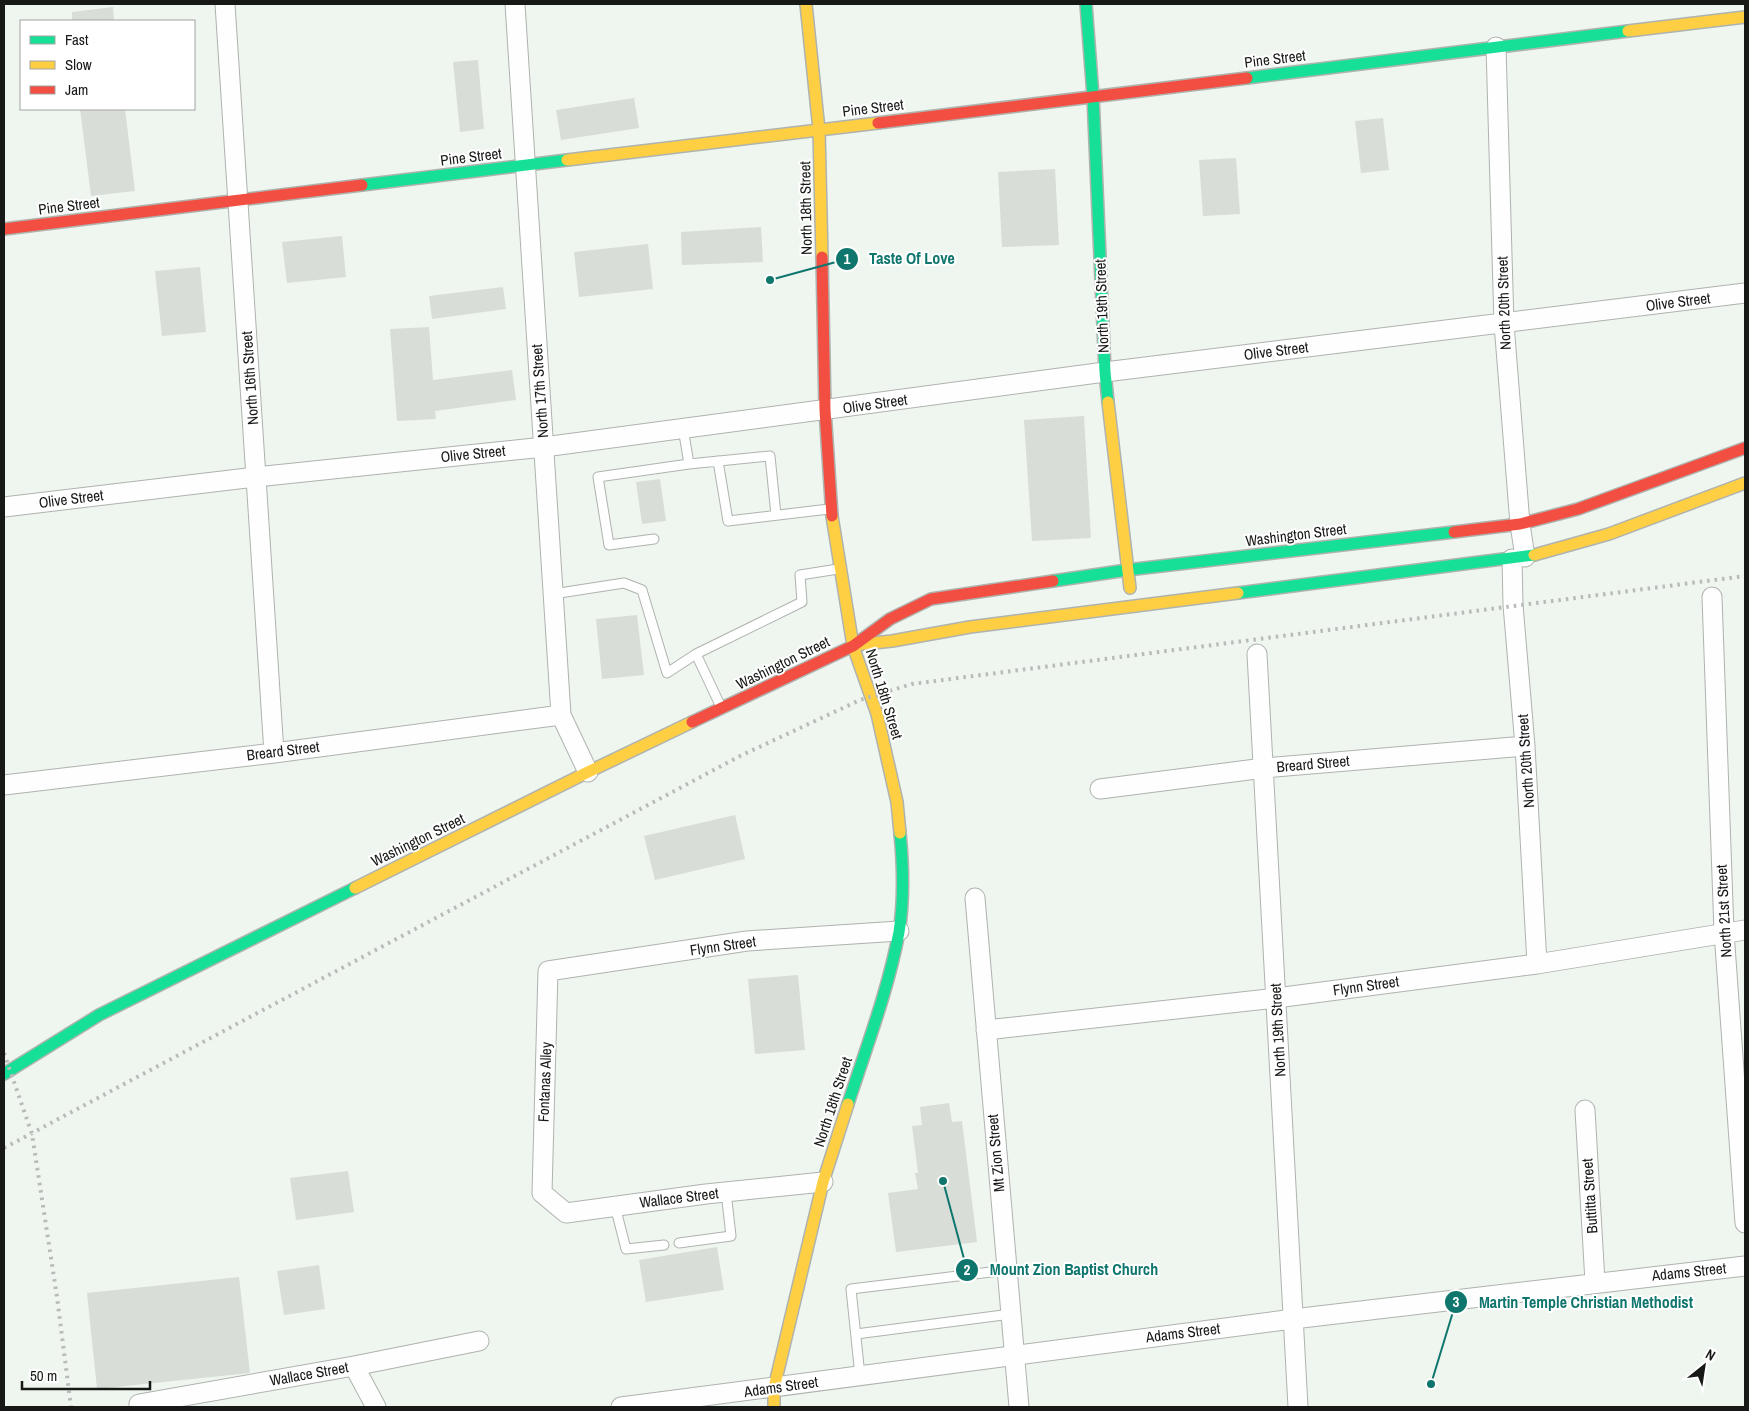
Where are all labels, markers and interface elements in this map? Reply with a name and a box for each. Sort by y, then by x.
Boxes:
legend [20,20,195,110]
text: Fast [65,29,89,50]
street label: Pine Street [1243,44,1307,73]
text: Slow [65,54,92,75]
text: Jam [65,79,88,100]
street label: Pine Street [841,93,905,122]
street label: Pine Street [439,142,503,171]
street label: North 18th Street [794,160,817,255]
street label: Pine Street [37,191,101,220]
callout: Taste Of Love [835,243,965,274]
text: Taste Of Love [869,247,955,269]
text: 1 [844,248,851,269]
street label: North 20th Street [1491,255,1516,350]
street label: North 19th Street [1089,258,1114,353]
street label: Olive Street [1644,287,1712,316]
street label: North 16th Street [236,330,263,425]
street label: Olive Street [1242,336,1310,365]
street label: North 17th Street [526,343,553,438]
street label: Olive Street [841,389,909,418]
street label: Olive Street [440,440,507,467]
street label: Olive Street [37,484,105,513]
street label: Washington Street [1244,518,1348,551]
street label: Washington Street [733,631,833,694]
street label: North 18th Street [861,646,908,742]
street label: North 20th Street [1512,713,1539,808]
street label: Breard Street [245,736,321,765]
street label: Breard Street [1276,750,1351,777]
street label: Washington Street [368,808,468,871]
street label: North 21st Street [1711,863,1736,958]
street label: Flynn Street [689,930,758,961]
street label: Flynn Street [1332,970,1401,1001]
street label: North 19th Street [1265,982,1290,1077]
street label: Fontanas Alley [533,1041,556,1122]
street label: North 18th Street [808,1054,857,1150]
street label: Mt Zion Street [982,1113,1009,1193]
street label: Buttitta Street [1576,1157,1603,1234]
street label: Wallace Street [638,1182,720,1213]
callout: Mount Zion Baptist Church [955,1254,1168,1285]
street label: Adams Street [1650,1257,1728,1286]
text: Mount Zion Baptist Church [990,1258,1158,1280]
text: 2 [964,1259,971,1280]
callout: Martin Temple Christian Methodist [1444,1287,1703,1318]
text: 3 [1453,1291,1460,1312]
text: Martin Temple Christian Methodist [1479,1291,1694,1313]
street label: Adams Street [1144,1317,1222,1348]
north arrow [1679,1341,1729,1391]
text: N [1702,1345,1719,1365]
street label: Wallace Street [268,1356,350,1391]
scale bar [22,1358,150,1390]
text: 50 m [30,1365,57,1386]
street label: Adams Street [742,1371,820,1402]

